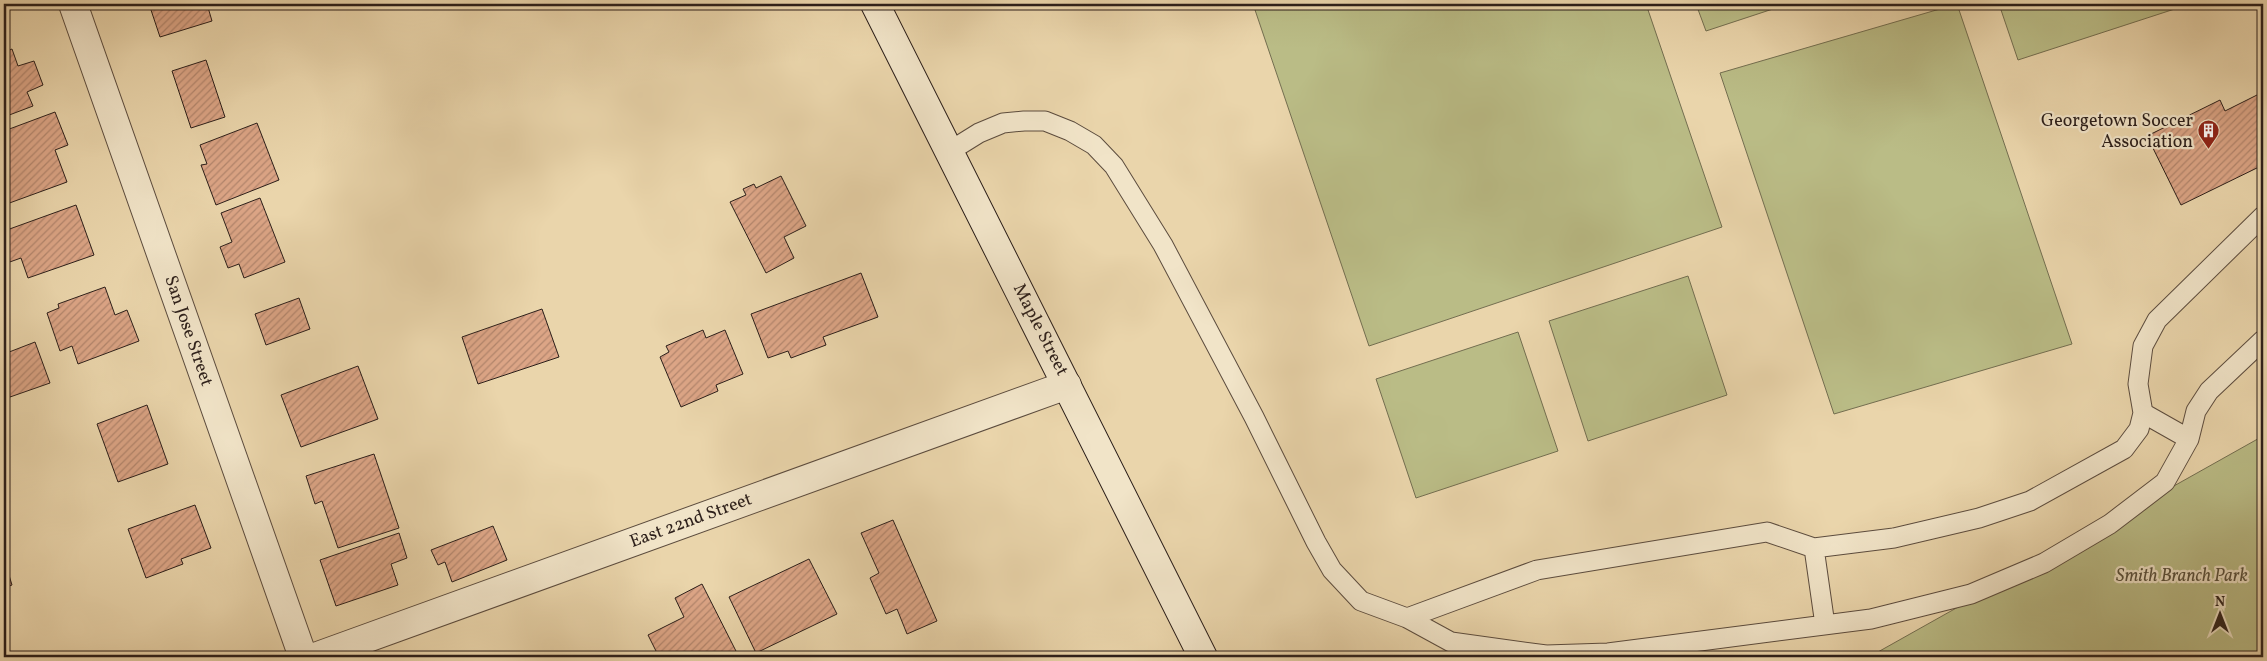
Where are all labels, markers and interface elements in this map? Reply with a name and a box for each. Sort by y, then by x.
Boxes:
place label: Georgetown Soccer Association [2041,109,2193,155]
building icon: Georgetown Soccer Association [2197,119,2221,150]
street label: San Jose Street [157,272,219,390]
street label: Maple Street [1006,280,1074,380]
street label: East 22nd Street [626,487,756,555]
park label: Smith Branch Park [2116,564,2248,589]
north arrow [2194,588,2244,638]
text: N [2215,593,2225,612]

